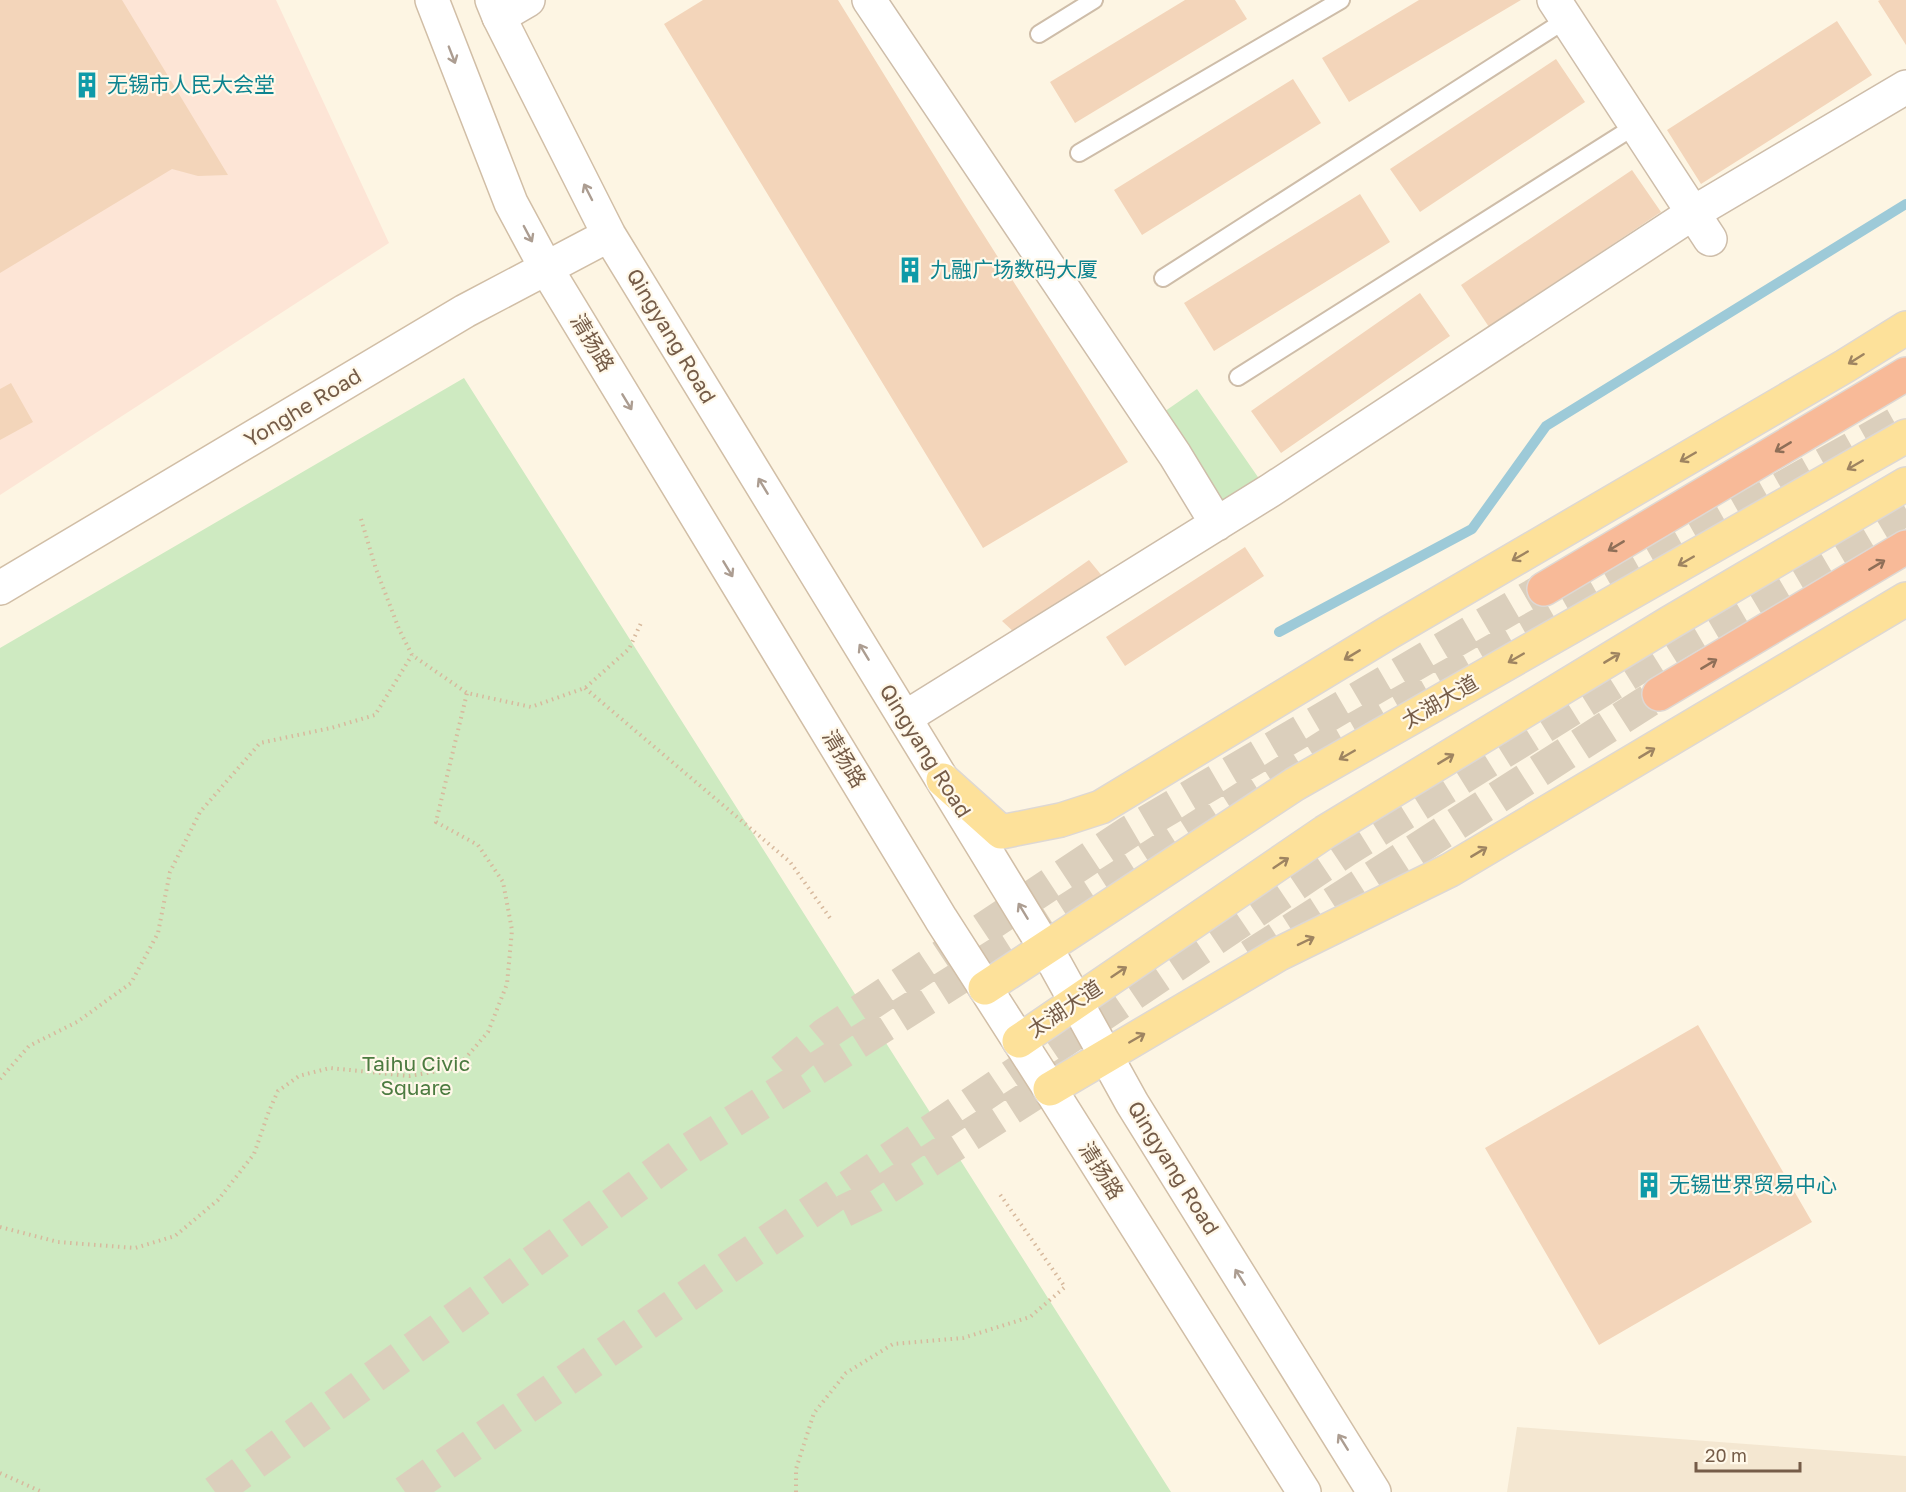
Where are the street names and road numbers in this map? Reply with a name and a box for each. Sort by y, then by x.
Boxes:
street label: Qingyang Road [621,263,722,408]
street label: 清扬路 [565,309,620,376]
street label: Yonghe Road [239,362,366,452]
street label: 太湖大道 [1397,669,1482,733]
street label: Qingyang Road [874,679,977,822]
street label: 清扬路 [817,725,872,792]
street label: 太湖大道 [1022,974,1107,1042]
street label: Qingyang Road [1122,1096,1225,1239]
street label: 清扬路 [1074,1137,1130,1204]

